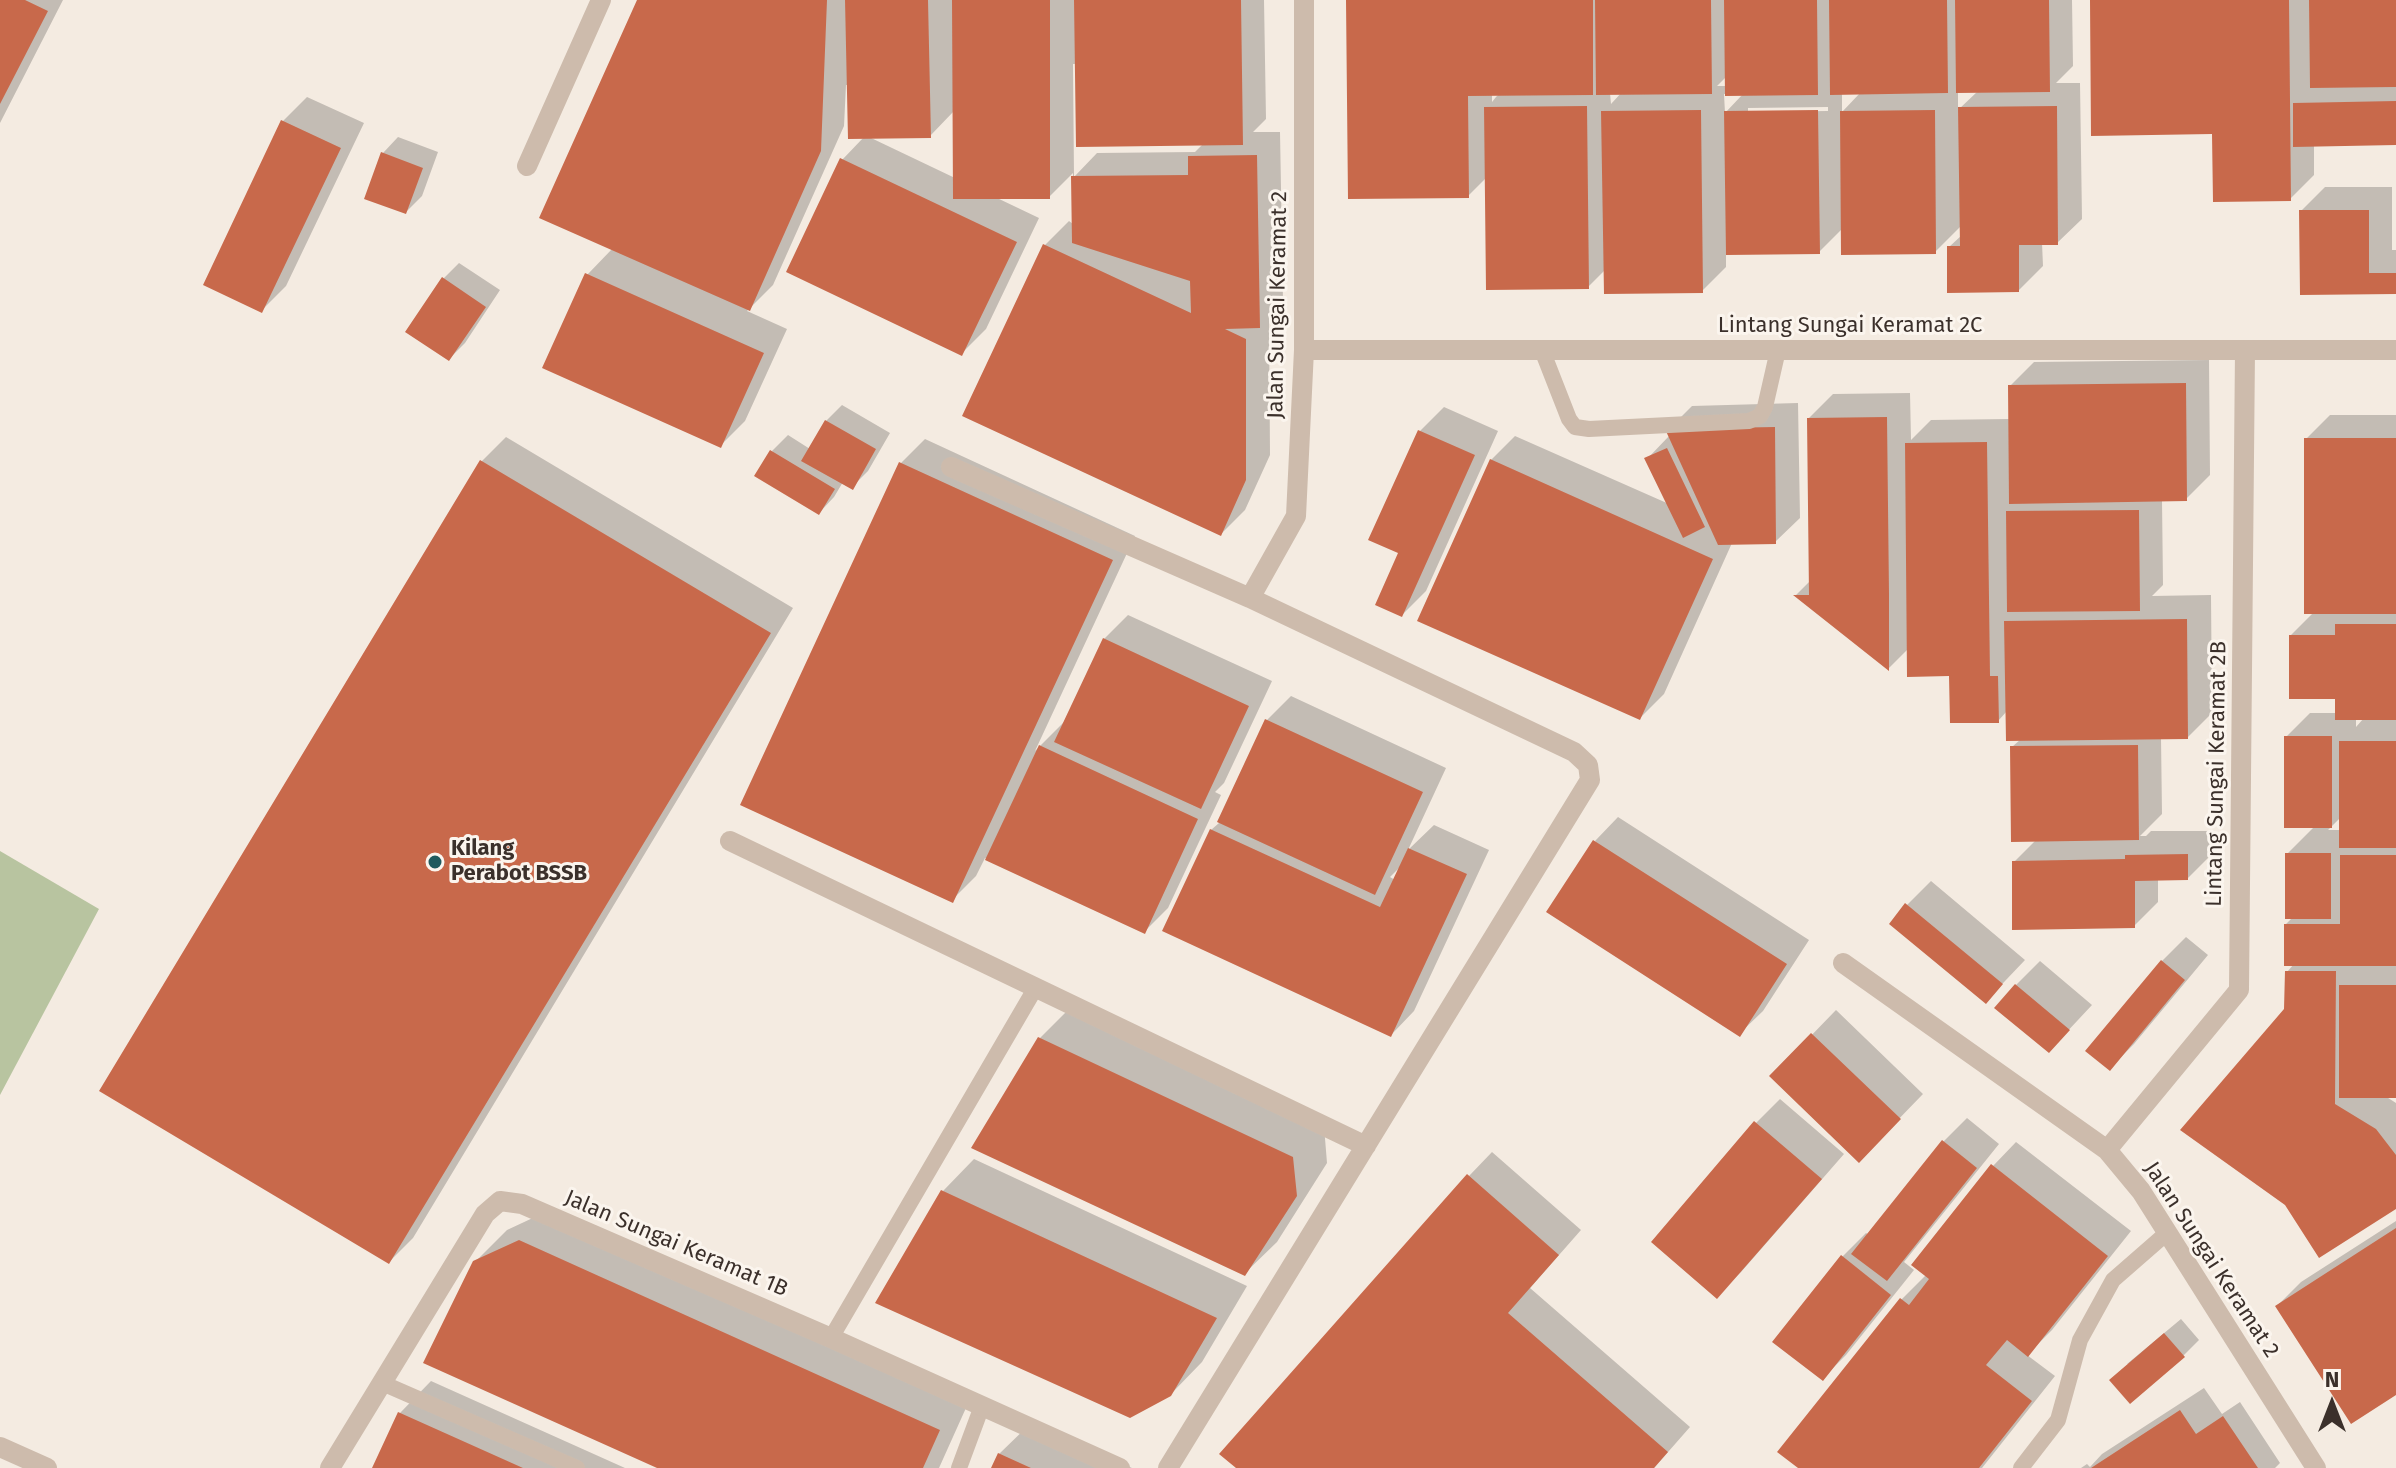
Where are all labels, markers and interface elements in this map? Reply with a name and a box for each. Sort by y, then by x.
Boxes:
street label: Jalan Sungai Keramat 2 [1263,191,1293,419]
street label: Lintang Sungai Keramat 2C [1718,313,1982,339]
street label: Lintang Sungai Keramat 2B [2201,641,2233,907]
place label: Kilang Perabot BSSB [451,836,587,888]
marker: Kilang Perabot BSSB [426,853,444,871]
street label: Jalan Sungai Keramat 2 [2138,1157,2284,1363]
street label: Jalan Sungai Keramat 1B [560,1185,792,1303]
north arrow [2292,1364,2372,1444]
text: N [2325,1366,2339,1393]

